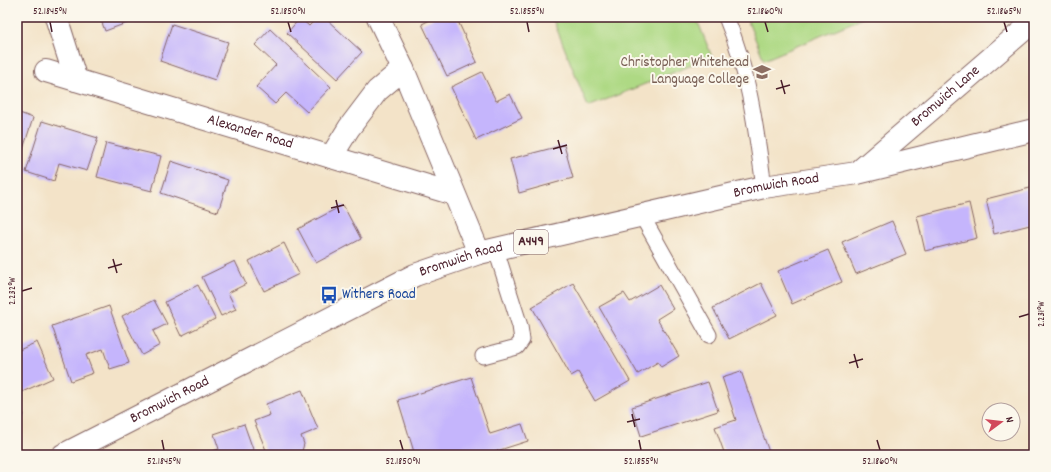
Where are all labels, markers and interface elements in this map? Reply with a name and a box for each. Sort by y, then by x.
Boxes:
text: 52.1845°N [33,5,67,19]
text: 52.1850°N [270,5,306,19]
text: 52.1855°N [510,5,544,19]
text: 52.1860°N [747,5,783,19]
text: 52.1865°N [987,5,1021,19]
place label: Christopher Whitehead Language College [621,52,749,91]
street label: Bromwich Lane [906,60,986,133]
school or university icon: Christopher Whitehead Language College [752,62,772,82]
street label: Alexander Road [204,109,296,156]
street label: Bromwich Road [731,168,821,205]
road number: A449 [514,230,548,254]
street label: Bromwich Road [416,237,505,284]
text: 2.232°W [6,277,20,305]
place label: Withers Road [342,284,416,306]
bus stop icon: Withers Road [319,285,339,305]
text: 2.231°W [1035,301,1049,327]
street label: Bromwich Road [126,371,213,430]
north arrow [981,402,1021,442]
text: N [1000,415,1017,425]
text: 52.1845°N [147,455,181,469]
text: 52.1850°N [385,455,421,469]
text: 52.1855°N [624,455,658,469]
text: 52.1860°N [862,455,898,469]

